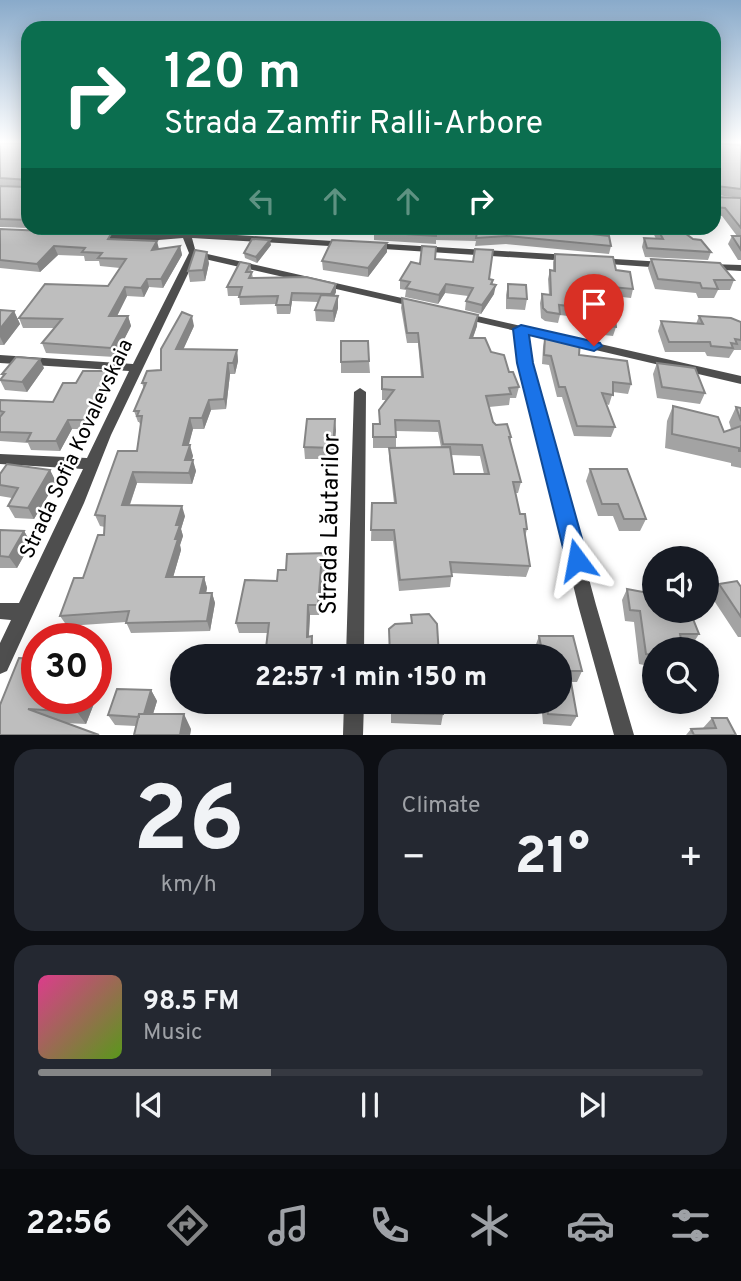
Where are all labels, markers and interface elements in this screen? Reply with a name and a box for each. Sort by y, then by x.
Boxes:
text: 120 m [164,44,301,106]
icon: right [49,49,140,140]
text: Strada Zamfir Ralli-Arbore [164,105,543,145]
icon: left [243,182,281,220]
icon: ahead [316,182,354,220]
icon: ahead [389,182,427,220]
icon: right [462,182,500,220]
pin [564,274,624,346]
icon: arrive [575,285,613,323]
street label: Strada Sofia Kovalevskaia [14,335,140,563]
street label: Strada Lăutarilor [314,433,348,615]
position arrow [540,523,614,597]
map controls [642,546,719,714]
button: sound [642,546,719,623]
speed limit sign: 30 [21,623,112,714]
button: search [642,637,719,714]
text: 22:57 · 1 min · 150 m [255,662,487,695]
text: 26 [133,768,245,883]
text: Climate [402,792,480,821]
text: 21° [515,826,590,892]
text: − [402,835,426,884]
text: + [678,835,703,884]
text: km/h [161,871,217,900]
text: 98.5 FM [143,986,239,1019]
text: Music [143,1019,203,1048]
icon: previous [130,1086,168,1124]
icon: pause [351,1086,389,1124]
icon: next [573,1086,611,1124]
icon: directions [163,1201,212,1250]
icon: music [264,1201,313,1250]
icon: phone [365,1201,414,1250]
icon: climate [465,1201,514,1250]
icon: car [566,1201,615,1250]
icon: filters [666,1201,715,1250]
text: 22:56 [26,1205,112,1245]

